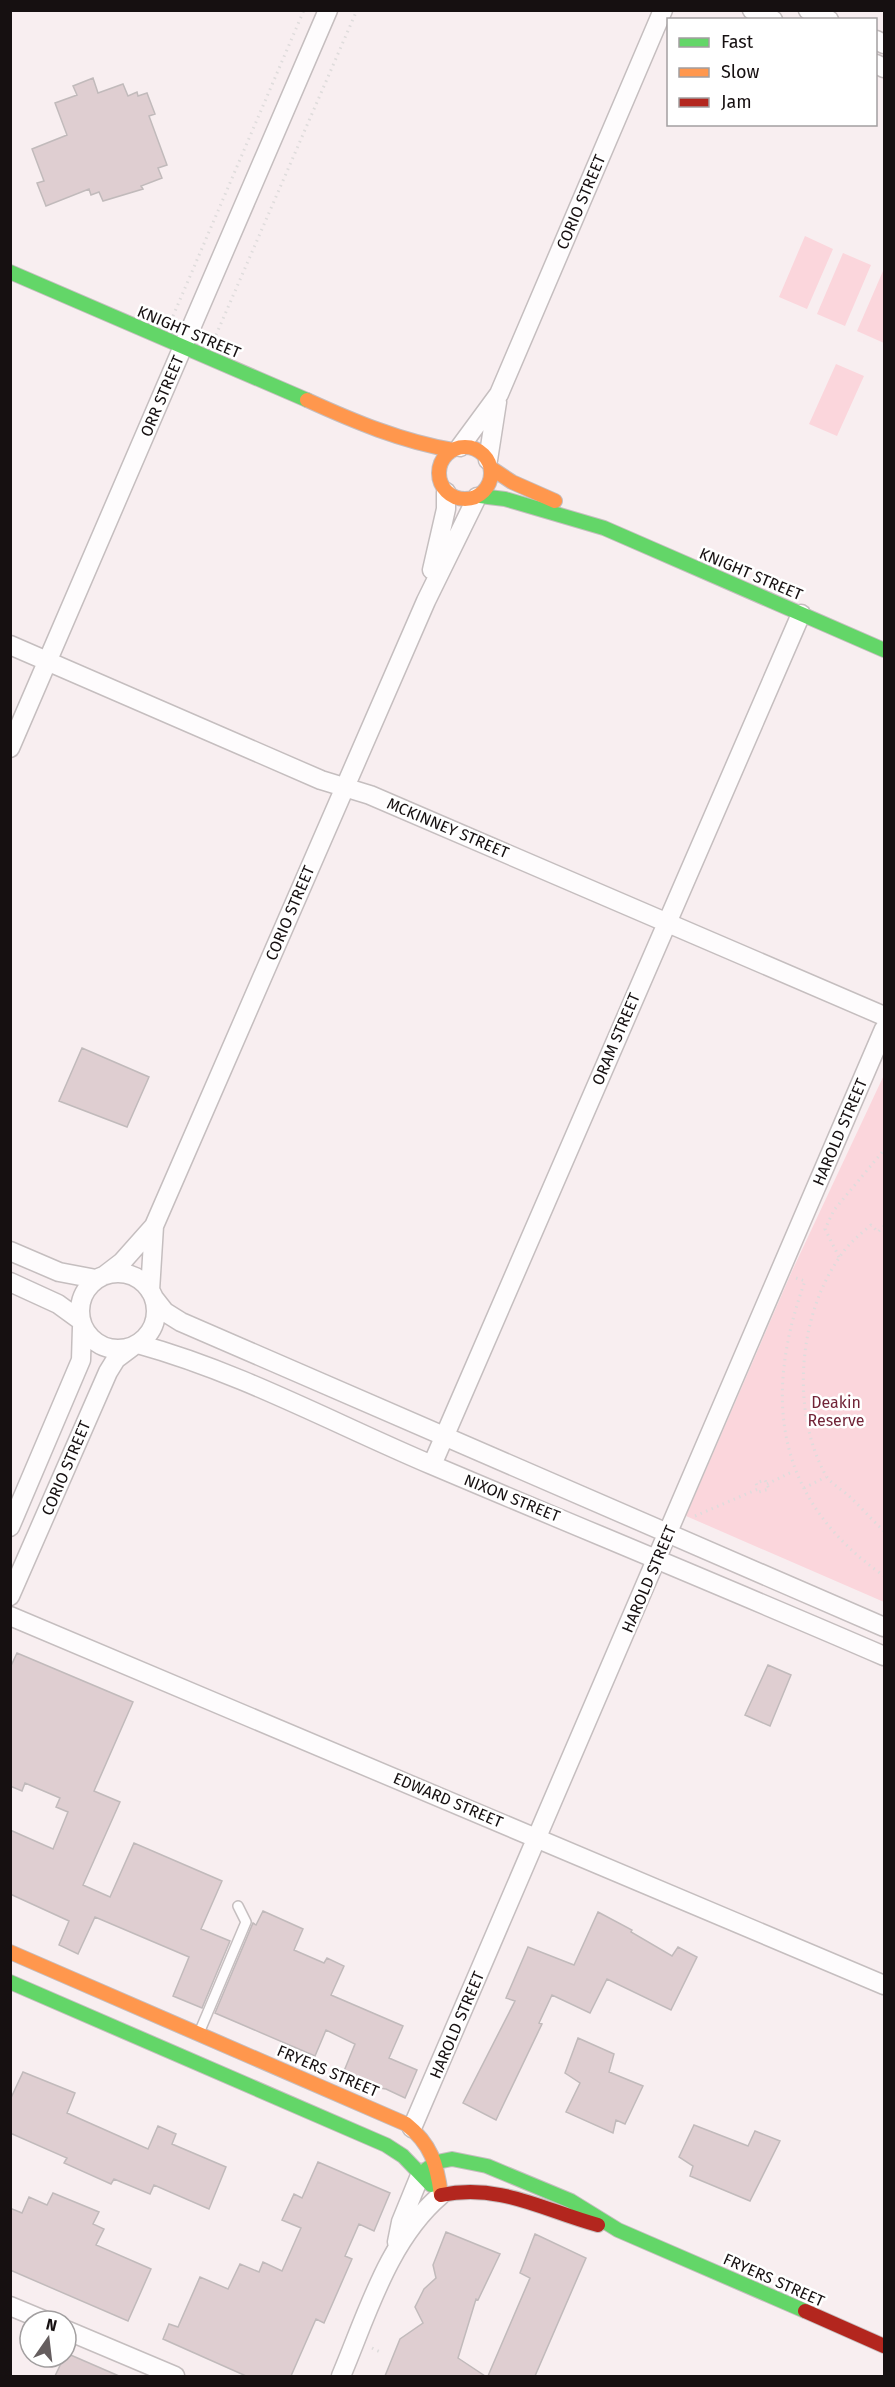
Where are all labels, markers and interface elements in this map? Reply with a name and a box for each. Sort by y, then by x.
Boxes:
legend [667,18,877,126]
text: Fast [721,31,754,53]
text: Slow [721,61,760,83]
text: Jam [721,91,752,113]
street label: CORIO STREET [552,151,610,252]
street label: KNIGHT STREET [135,302,244,363]
street label: ORR STREET [136,352,188,439]
street label: KNIGHT STREET [697,544,806,605]
street label: MCKINNEY STREET [384,794,512,863]
street label: CORIO STREET [261,862,319,963]
street label: ORAM STREET [588,989,644,1088]
street label: HAROLD STREET [809,1075,871,1189]
park label: Deakin Reserve [807,1393,865,1430]
street label: CORIO STREET [37,1417,95,1518]
street label: NIXON STREET [461,1470,564,1526]
street label: HAROLD STREET [618,1522,680,1636]
street label: EDWARD STREET [390,1768,506,1832]
street label: HAROLD STREET [426,1968,488,2082]
street label: FRYERS STREET [274,2041,382,2101]
street label: FRYERS STREET [720,2249,828,2311]
north arrow [18,2309,78,2369]
text: N [44,2314,59,2335]

